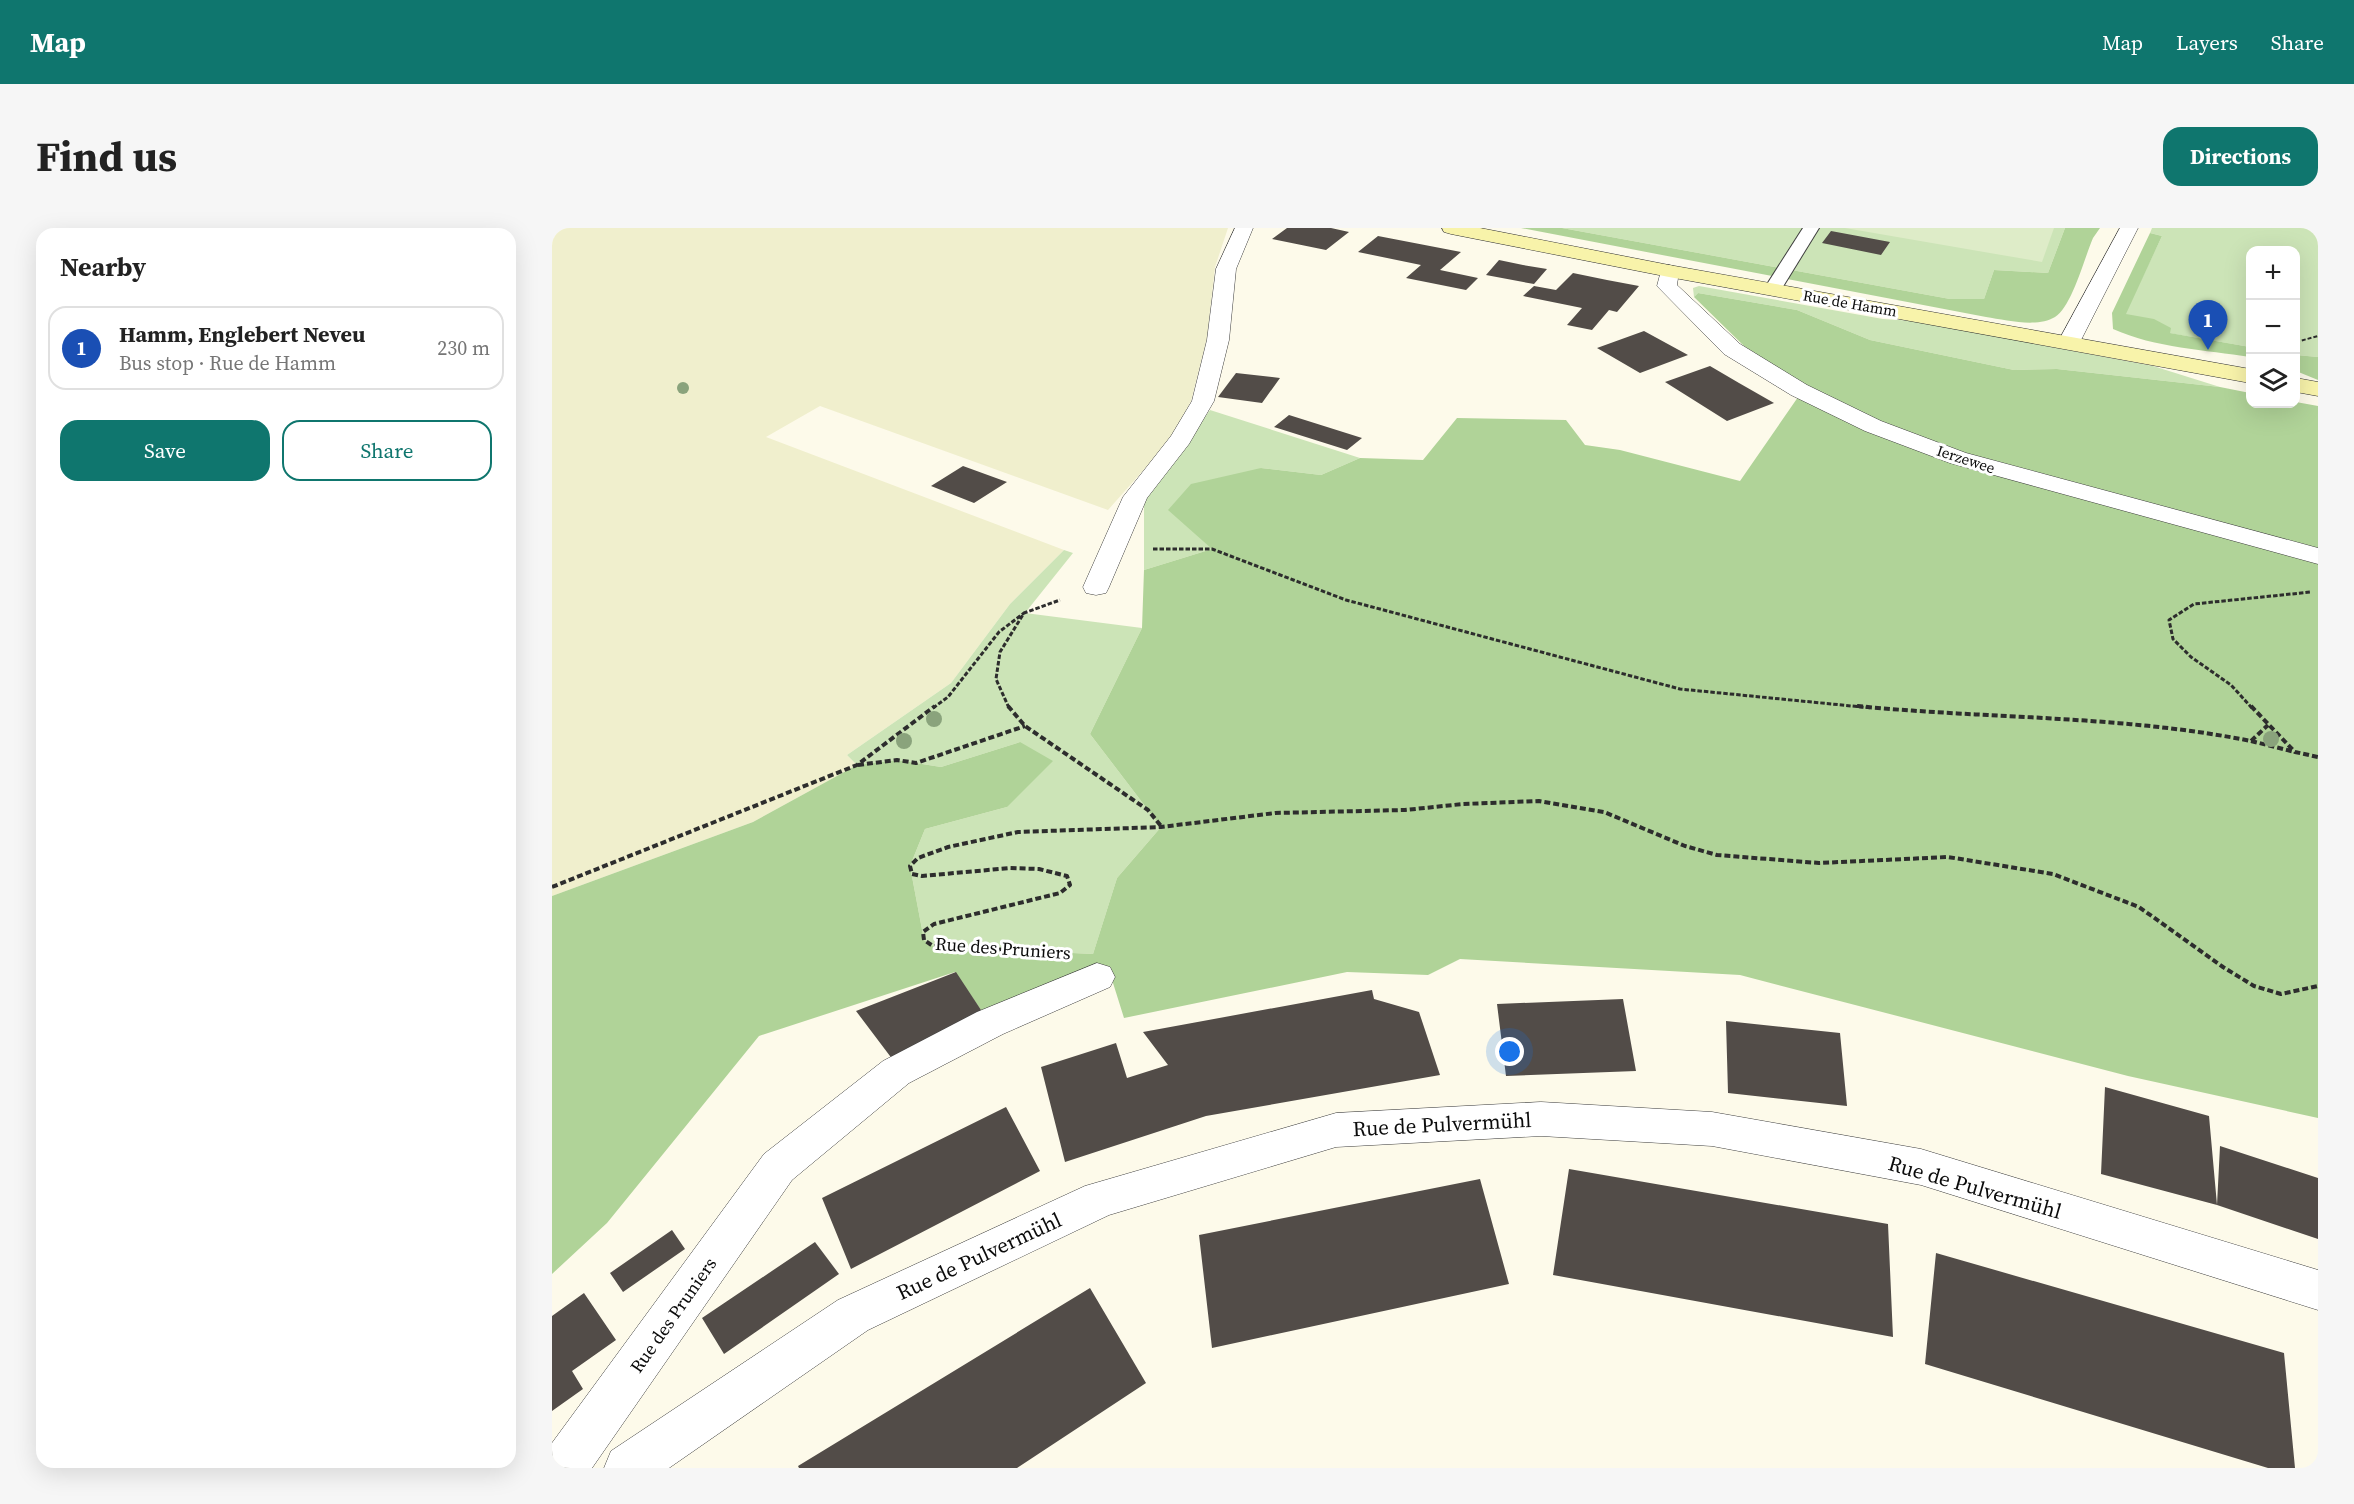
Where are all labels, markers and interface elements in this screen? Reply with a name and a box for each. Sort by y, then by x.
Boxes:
text: Map [30,23,86,61]
text: Map [2102,28,2143,57]
text: Layers [2176,28,2238,57]
text: Share [2271,28,2324,57]
text: Find us [36,127,177,185]
button: Directions [2163,127,2318,186]
map controls [2246,246,2300,408]
button: + [2246,246,2300,300]
text: Nearby [60,249,146,285]
street label: Rue de Hamm [1801,284,1899,322]
pin: 1 [2188,300,2228,350]
button: − [2246,300,2300,354]
text: Hamm, Englebert Neveu [119,319,365,349]
text: 1 [76,334,87,362]
text: 230 m [437,334,490,362]
text: Bus stop · Rue de Hamm [119,349,336,377]
button: layers [2246,354,2300,408]
button: Save [60,420,270,481]
button: Share [282,420,492,481]
street label: Ierzewee [1934,440,1998,478]
street label: Rue des Pruniers [934,931,1072,965]
your location [1495,1037,1524,1066]
street label: Rue de Pulvermühl [1352,1105,1532,1143]
street label: Rue de Pulvermühl [1885,1148,2065,1226]
street label: Rue de Pulvermühl [892,1205,1066,1307]
street label: Rue des Pruniers [624,1252,722,1378]

